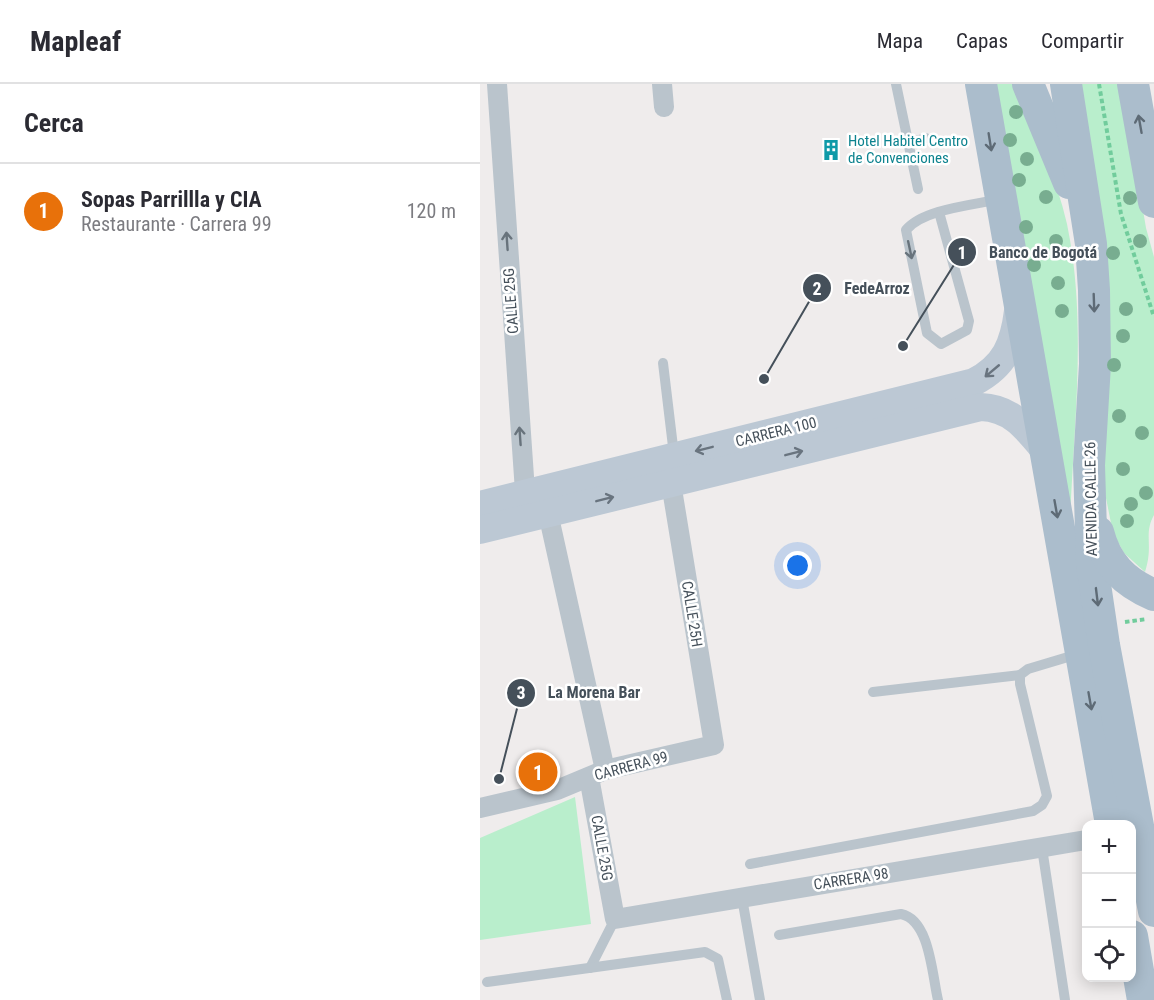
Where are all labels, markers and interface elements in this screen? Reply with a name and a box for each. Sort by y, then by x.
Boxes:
text: Mapleaf [30,25,121,58]
text: Mapa [877,29,923,53]
text: Capas [956,29,1008,53]
text: Compartir [1041,29,1124,53]
text: Cerca [24,108,84,138]
one-way arrow [1134,114,1145,134]
one-way arrow [985,131,996,151]
place label: Hotel Habitel Centro de Convenciones [848,132,968,167]
building icon: Hotel Habitel Centro de Convenciones [819,138,843,162]
text: Sopas Parrillla y CIA [81,187,262,212]
text: 1 [38,199,49,223]
text: 120 m [407,199,456,223]
text: Restaurante · Carrera 99 [81,212,272,236]
one-way arrow [501,232,512,252]
callout: Banco de Bogotá [947,235,1109,269]
one-way arrow [905,239,916,259]
text: 1 [957,242,967,263]
text: Banco de Bogotá [989,243,1097,262]
street label: CALLE 25G [500,267,522,335]
callout: FedeArroz [802,271,922,305]
text: 2 [812,278,822,299]
text: FedeArroz [844,279,910,298]
one-way arrow [1089,292,1100,312]
one-way arrow [984,364,1000,377]
street label: CARRERA 100 [734,413,818,451]
one-way arrow [514,426,525,446]
street label: AVENIDA CALLE 26 [1081,442,1101,556]
one-way arrow [694,444,713,456]
one-way arrow [785,446,804,458]
one-way arrow [595,493,614,505]
one-way arrow [1050,499,1061,519]
your location [783,551,812,580]
street label: CALLE 25H [678,580,706,648]
one-way arrow [1091,586,1102,606]
callout: La Morena Bar [506,676,652,710]
text: 3 [516,682,526,703]
text: La Morena Bar [548,683,640,702]
one-way arrow [1084,691,1095,711]
street label: CARRERA 99 [592,748,670,784]
pin: 1 [518,750,558,794]
street label: CALLE 25G [587,814,617,882]
map controls [1082,820,1136,982]
button: + [1082,820,1136,874]
street label: CARRERA 98 [812,864,890,894]
button: − [1082,874,1136,928]
button: locate [1082,928,1136,982]

